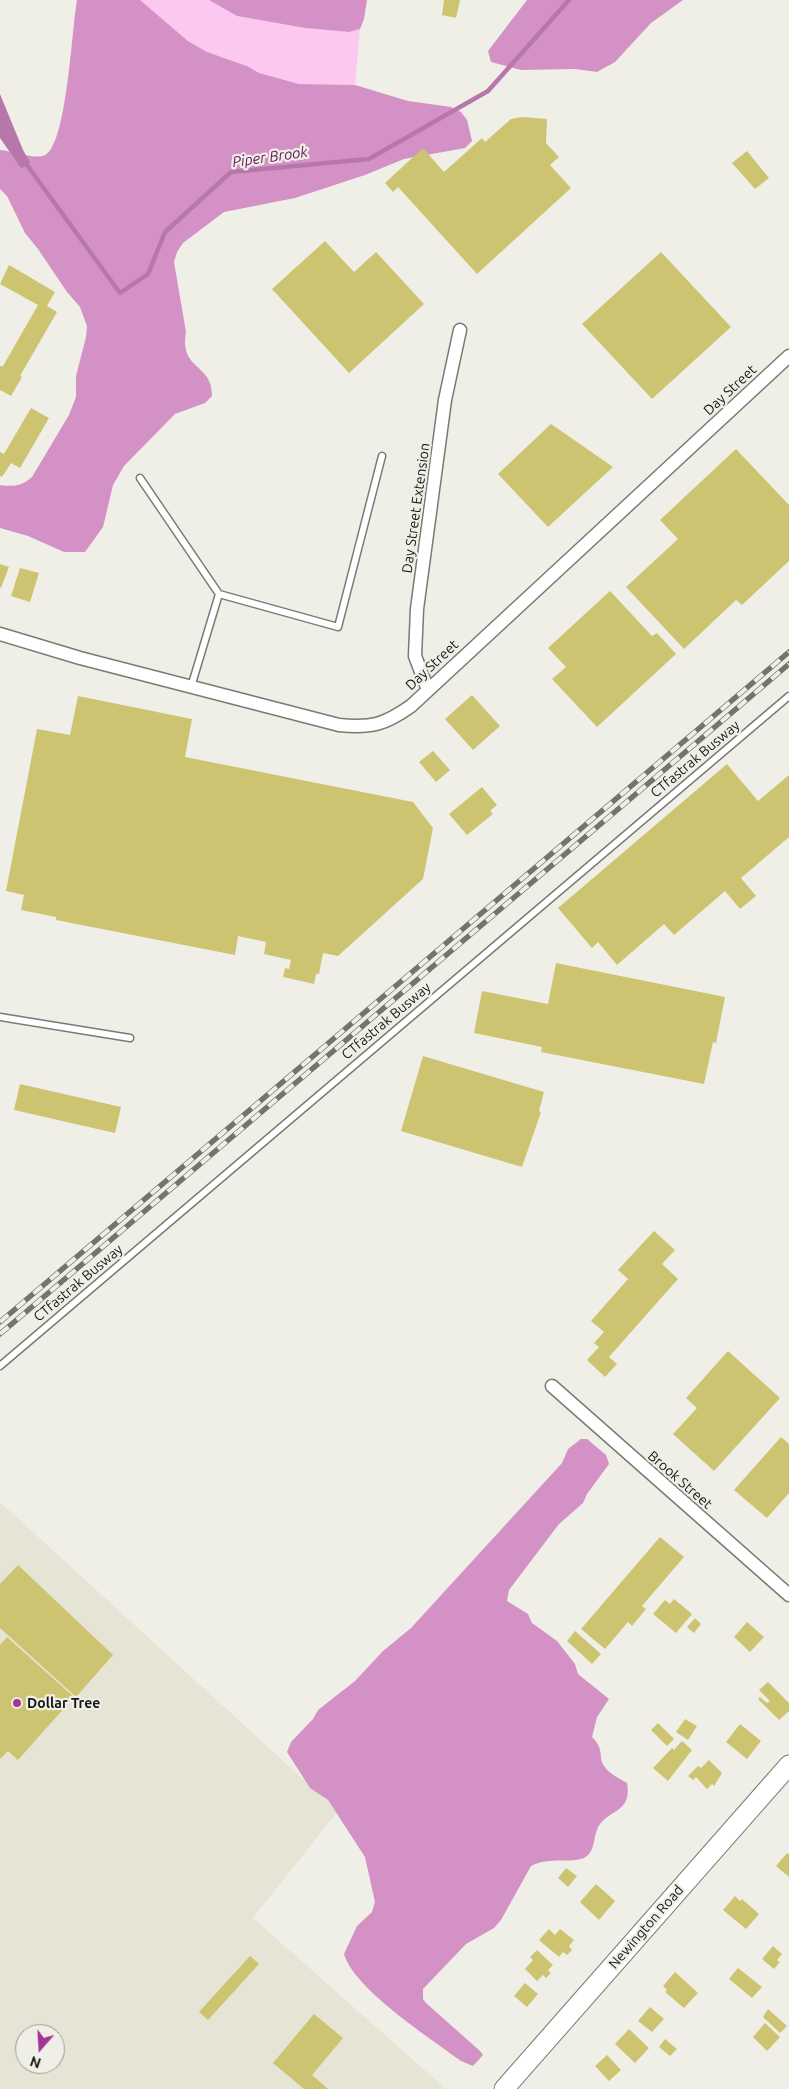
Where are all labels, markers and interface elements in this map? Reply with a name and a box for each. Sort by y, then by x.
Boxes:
water label: Piper Brook [231,143,309,171]
street label: Day Street [700,361,760,419]
street label: Day Street Extension [399,442,433,574]
street label: Day Street [402,636,462,694]
street label: CTfastrak Busway [647,717,743,801]
street label: CTfastrak Busway [338,979,434,1063]
street label: CTfastrak Busway [30,1241,126,1325]
street label: Brook Street [644,1447,716,1513]
place label: Dollar Tree [27,1695,100,1711]
marker: Dollar Tree [11,1697,23,1709]
street label: Newington Road [605,1882,687,1972]
north arrow [15,2024,65,2074]
text: N [28,2053,43,2072]

